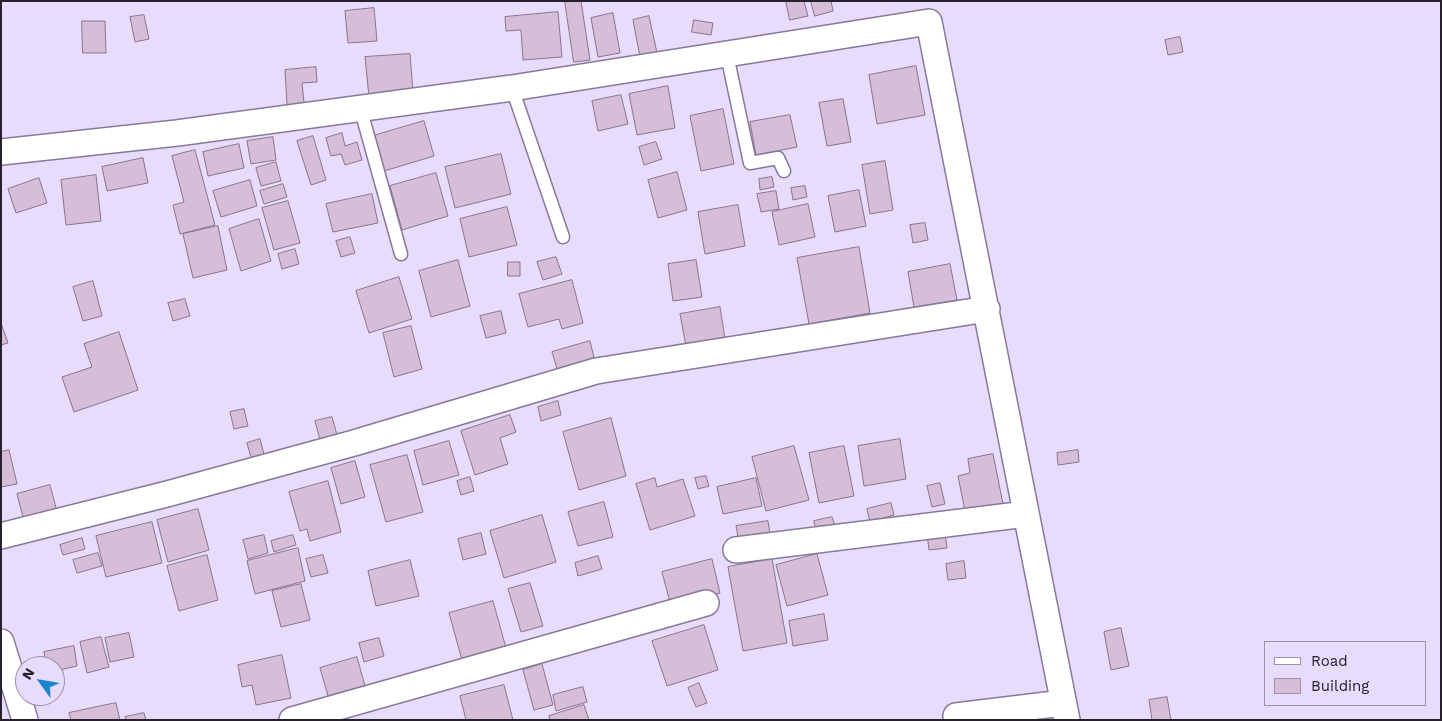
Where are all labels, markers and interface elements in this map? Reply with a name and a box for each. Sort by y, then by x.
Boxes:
legend [1264,641,1427,706]
text: Road [1311,652,1348,670]
north arrow [15,656,65,706]
text: N [19,665,38,682]
text: Building [1311,677,1369,695]

